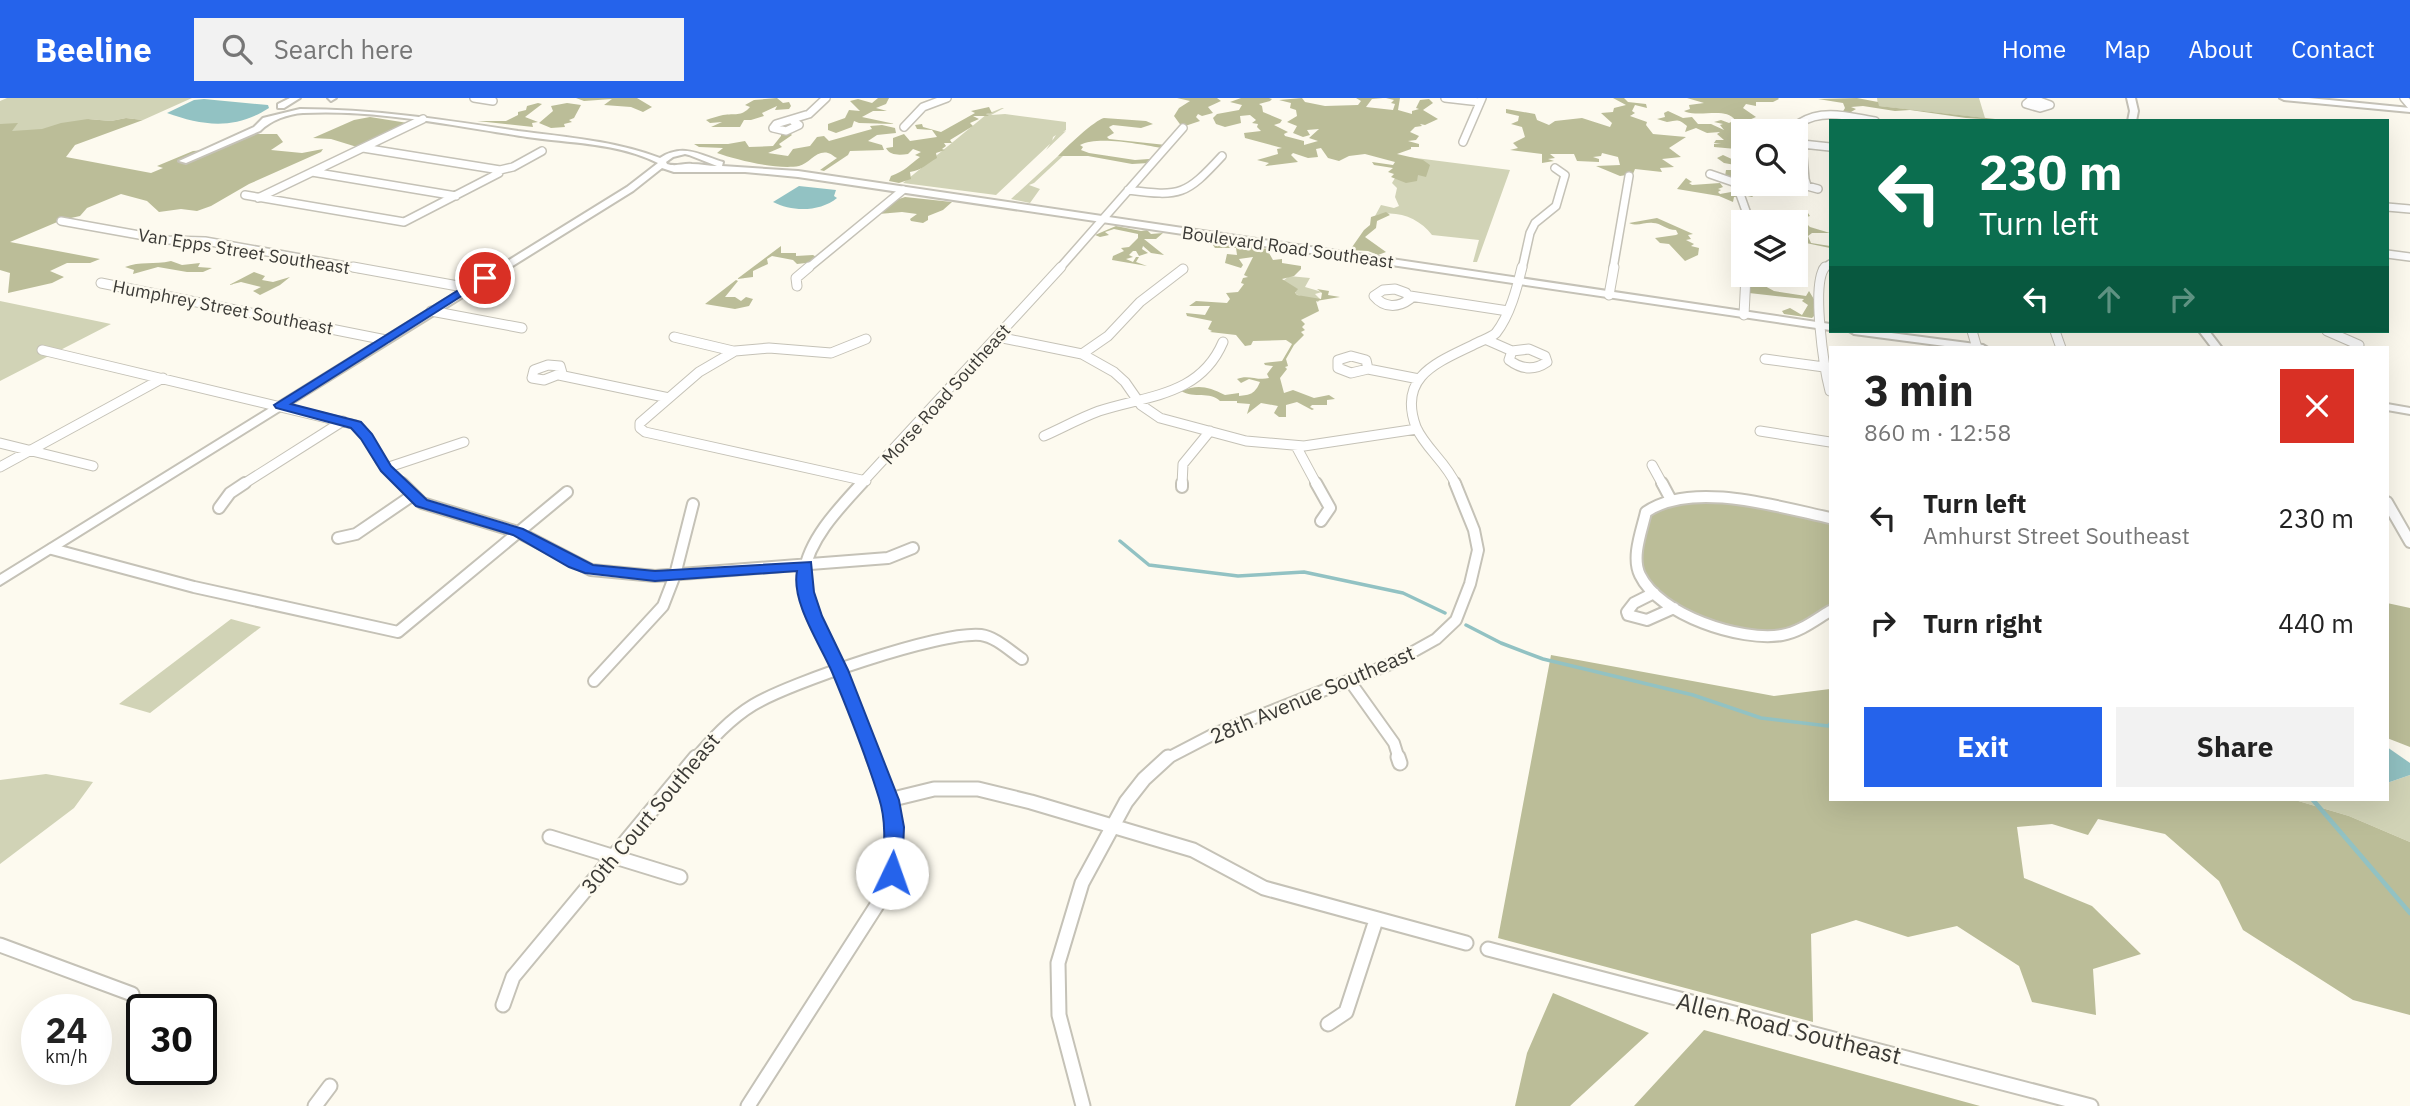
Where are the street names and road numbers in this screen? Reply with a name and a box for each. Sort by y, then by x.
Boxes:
street label: Boulevard Road Southeast [1181,221,1395,273]
street label: Van Epps Street Southeast [136,223,352,279]
street label: Humphrey Street Southeast [111,274,335,340]
street label: Morse Road Southeast [877,319,1015,469]
street label: 28th Avenue Southeast [1205,638,1419,750]
street label: 30th Court Southeast [574,727,726,899]
street label: Allen Road Southeast [1673,985,1905,1071]

